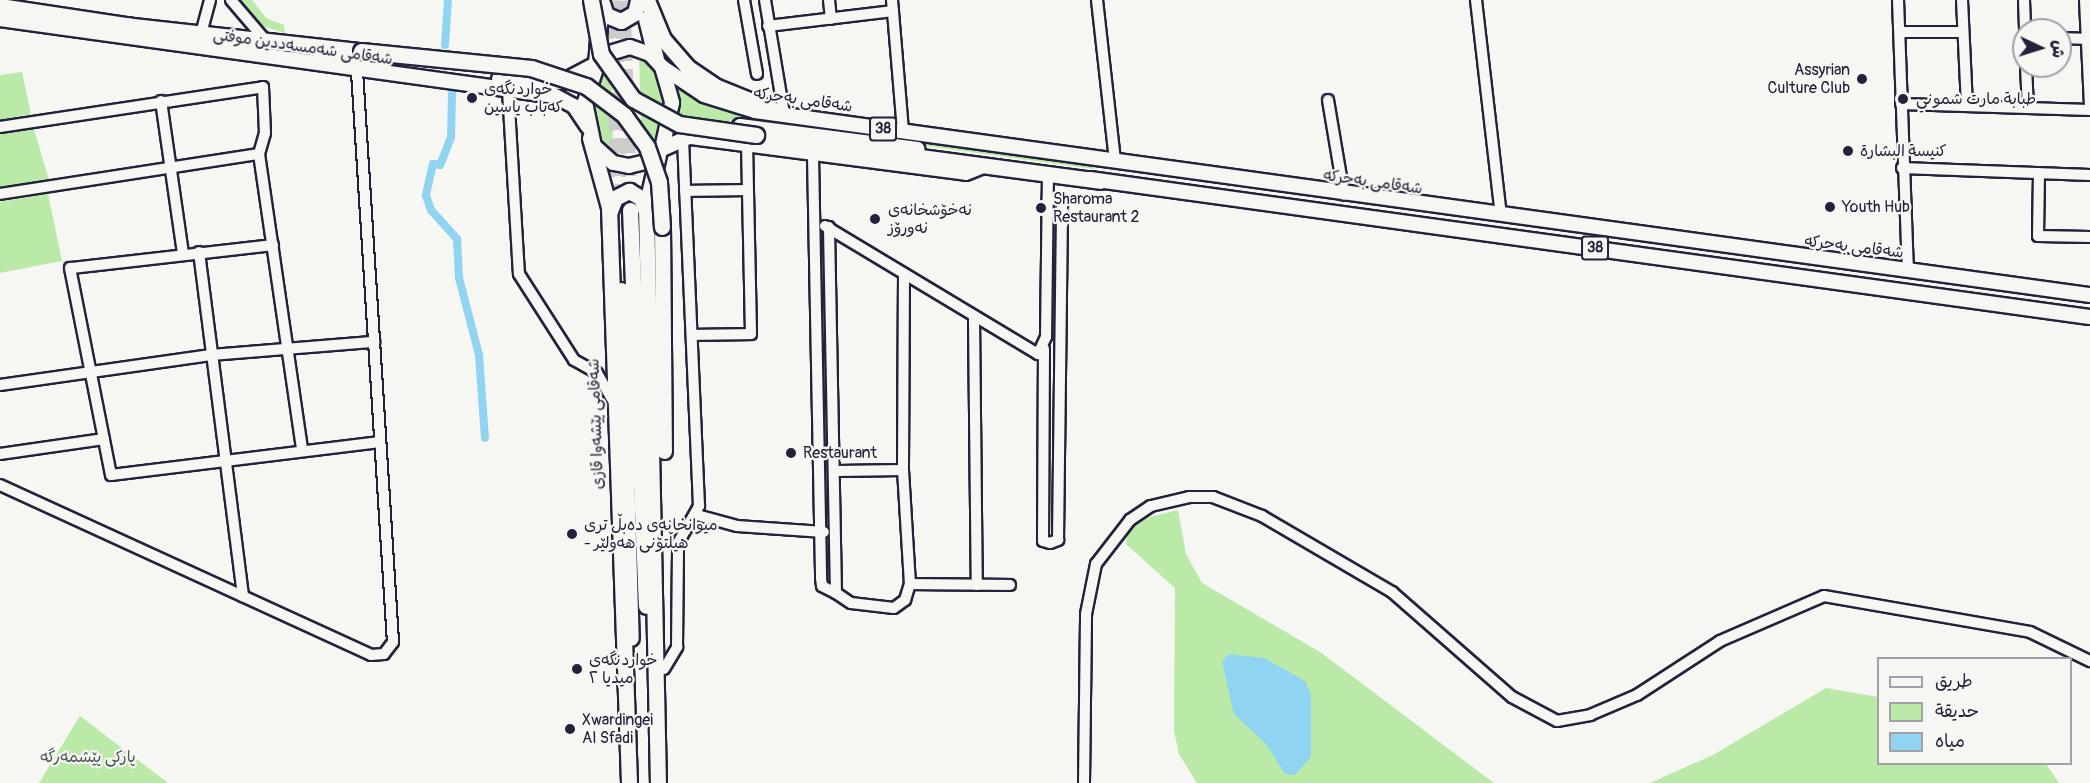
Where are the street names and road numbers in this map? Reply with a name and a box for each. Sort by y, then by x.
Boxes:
street label: شەقامی شەمسەددین موفتی [212,25,394,69]
street label: شەقامی بەحرکە [752,84,854,116]
road number: 38 [868,117,898,141]
street label: شەقامی بەحرکە [1322,166,1424,198]
street label: شەقامی بەحرکە [1803,231,1905,263]
road number: 38 [1580,236,1610,260]
street label: شەقامی پێشەوا قازی [584,358,608,490]

